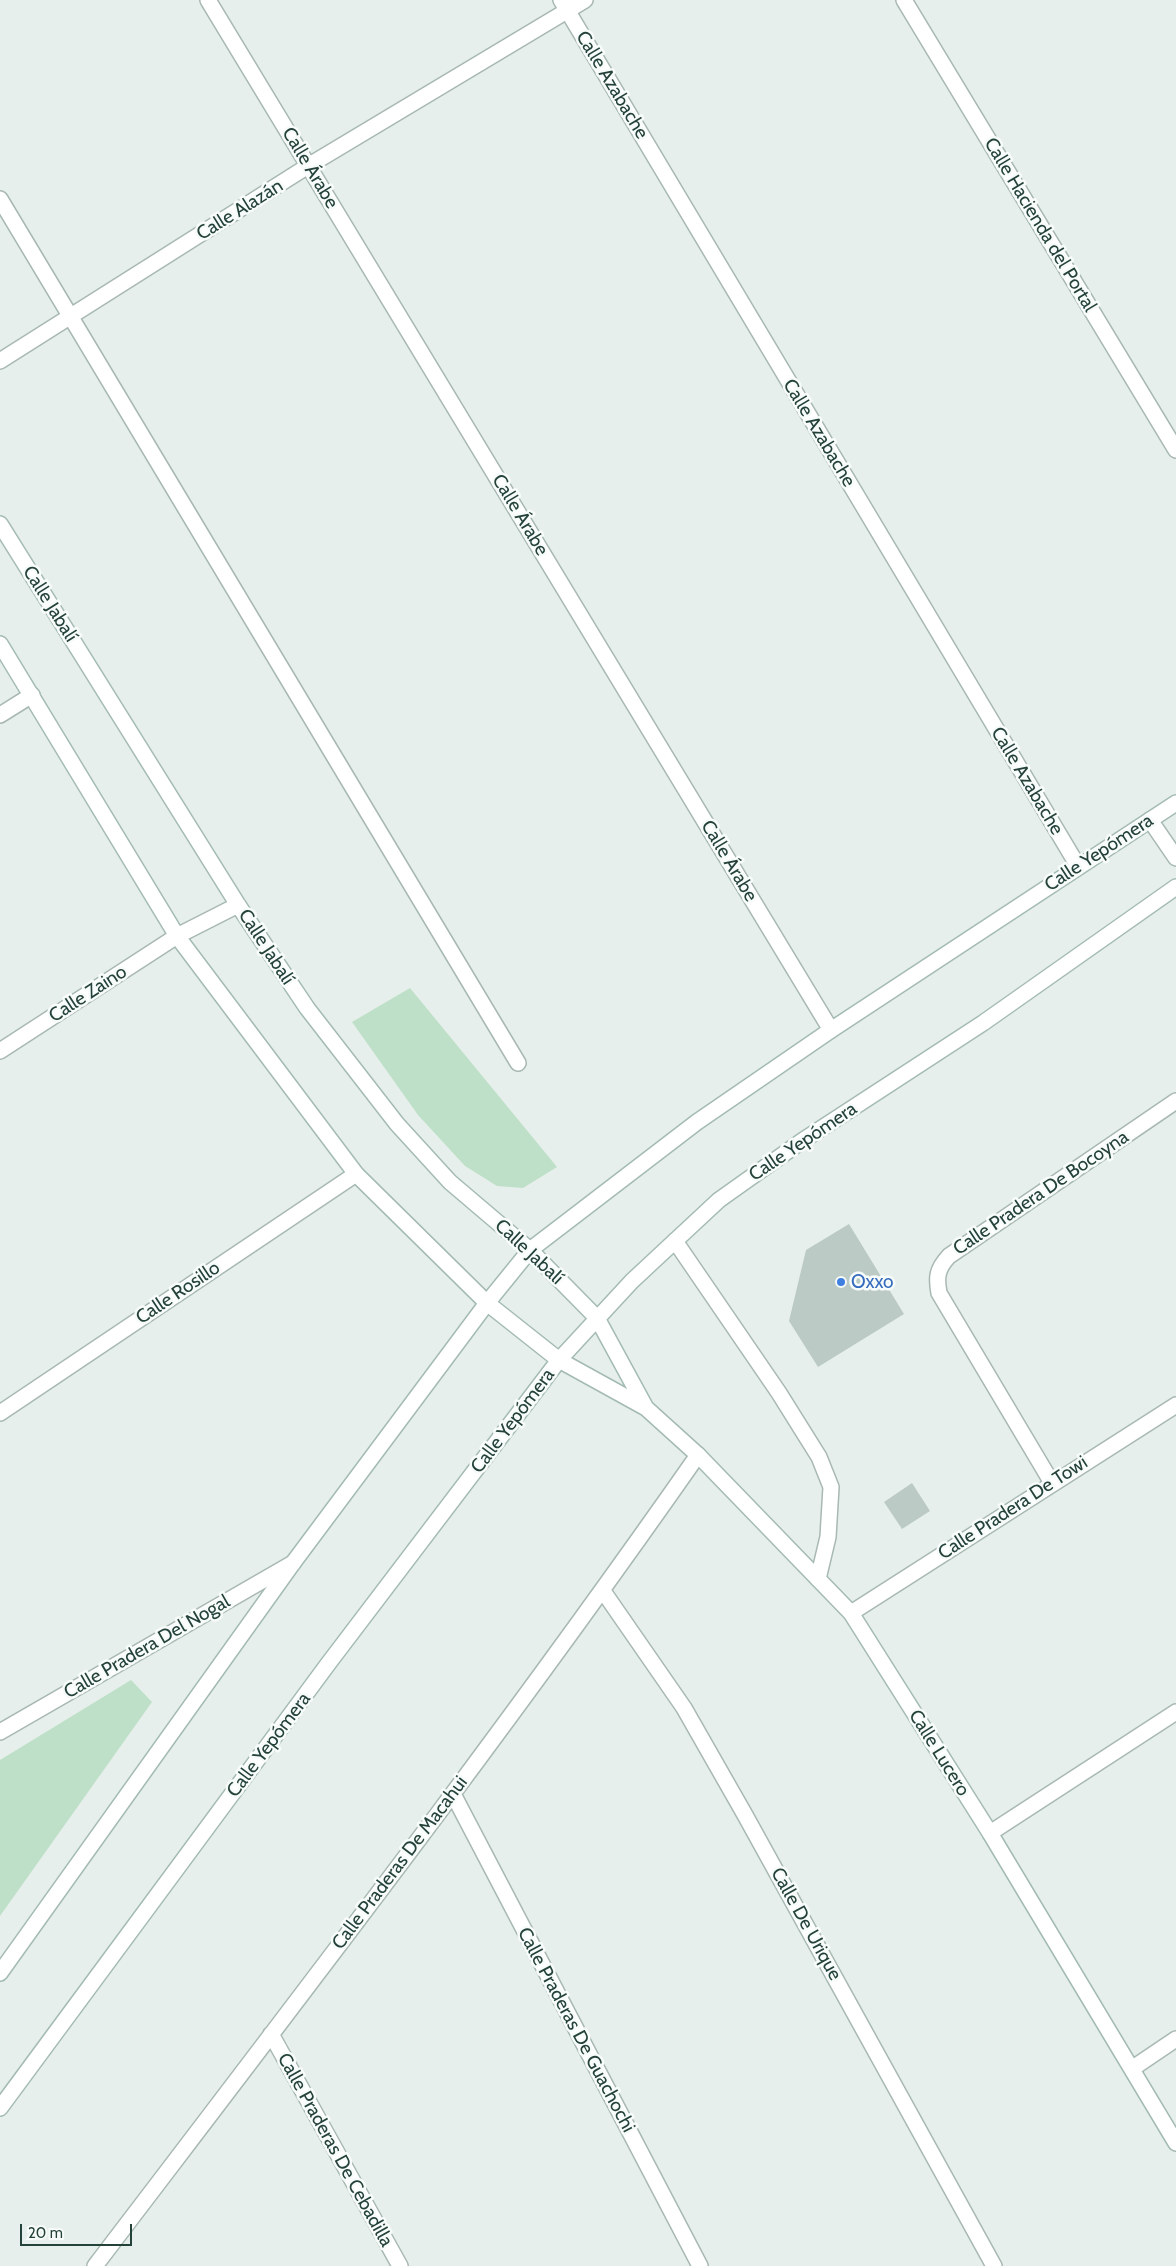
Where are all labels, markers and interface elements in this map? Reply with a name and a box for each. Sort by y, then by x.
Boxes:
street label: Calle Azabache [571,27,653,143]
street label: Calle Árabe [277,123,343,213]
street label: Calle Hacienda del Portal [979,134,1101,316]
street label: Calle Alazán [193,174,287,246]
street label: Calle Azabache [778,375,860,491]
street label: Calle Árabe [487,470,553,560]
street label: Calle Jabalí [18,562,82,646]
street label: Calle Azabache [986,723,1068,839]
street label: Calle Yepómera [1040,809,1158,897]
street label: Calle Árabe [696,816,762,906]
street label: Calle Jabalí [233,905,299,989]
street label: Calle Zaino [45,960,131,1028]
street label: Calle Yepómera [745,1098,861,1186]
street label: Calle Pradera De Bocoyna [949,1126,1133,1260]
street label: Calle Jabalí [490,1214,568,1290]
street label: Calle Rosillo [132,1257,224,1329]
place label: Oxxo [851,1271,894,1293]
marker: Oxxo [835,1276,847,1288]
street label: Calle Yepómera [466,1364,560,1478]
street label: Calle Pradera De Towi [934,1451,1092,1565]
street label: Calle Pradera Del Nogal [60,1590,234,1704]
street label: Calle Yepómera [222,1688,316,1802]
street label: Calle Lucero [904,1706,974,1800]
street label: Calle Praderas De Macahui [327,1772,473,1954]
street label: Calle De Urique [766,1864,846,1984]
street label: Calle Praderas De Guachochi [512,1924,640,2136]
street label: Calle Praderas De Cebadilla [272,2049,398,2251]
scale bar [22,2214,135,2246]
text: 20 m [28,2224,63,2242]

